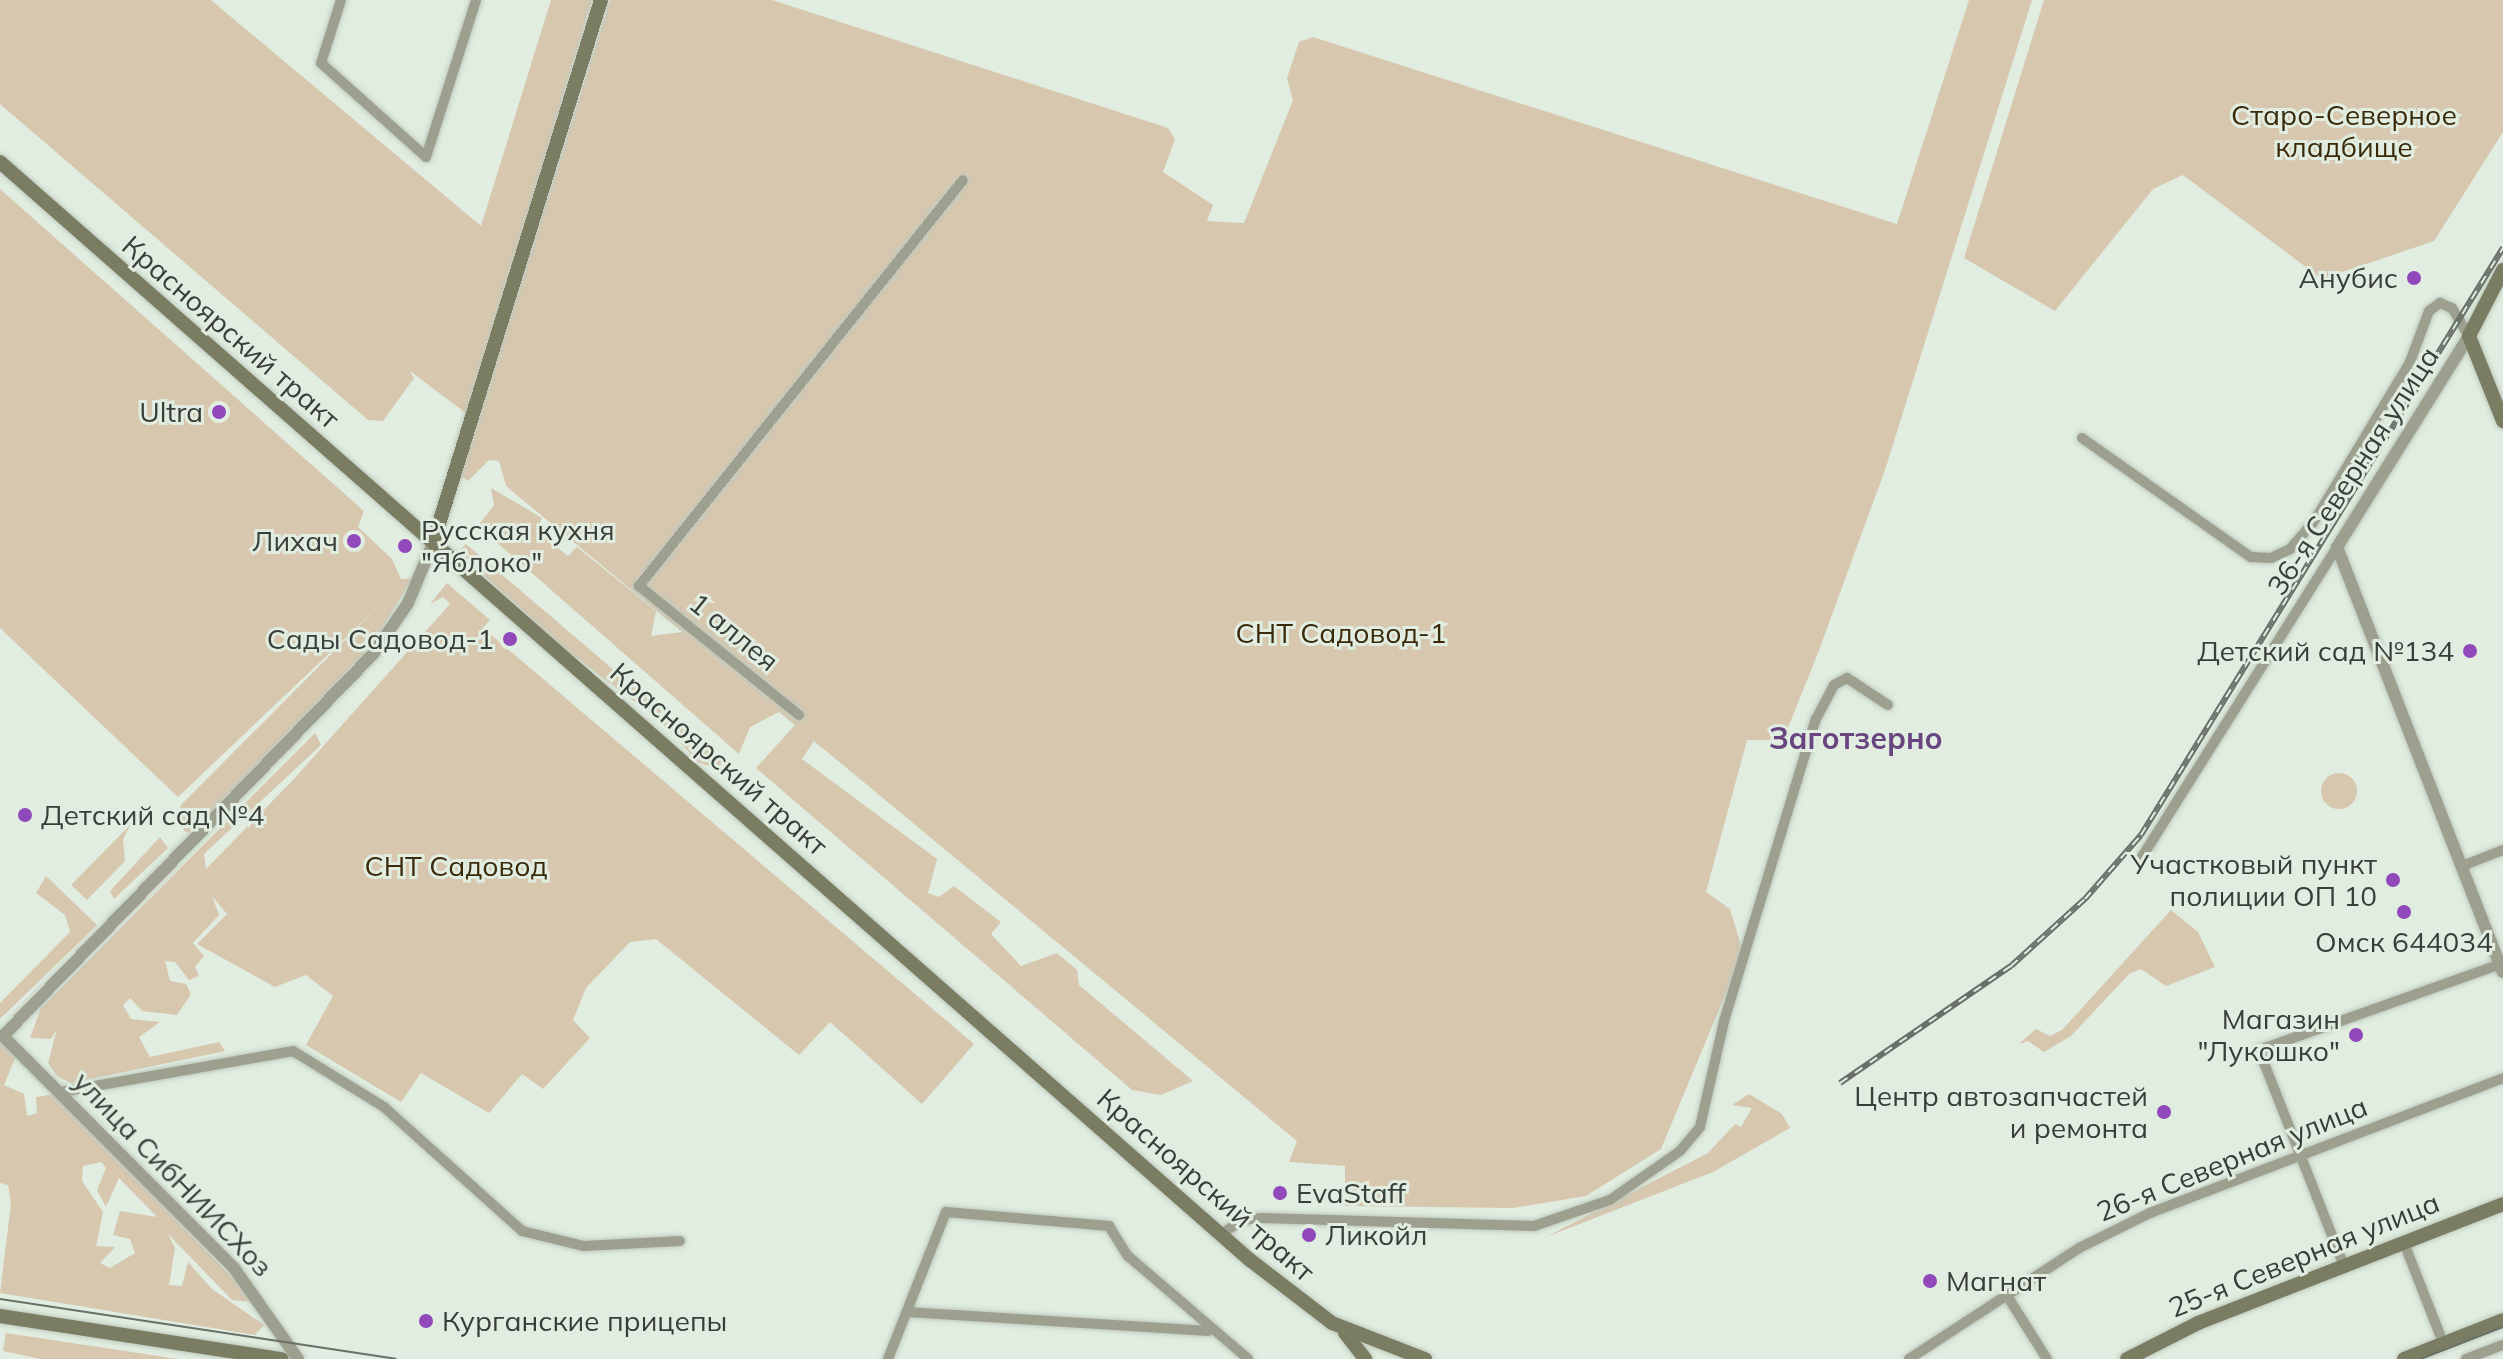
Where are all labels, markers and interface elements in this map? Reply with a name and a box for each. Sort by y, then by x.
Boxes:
park label: Старо-Северное кладбище [2231,98,2457,164]
street label: Красноярский тракт [116,229,346,435]
place label: Анубис [2298,261,2398,295]
marker: Анубис [2405,269,2423,287]
street label: 36-я Северная улица [2260,341,2446,601]
place label: Ultra [139,395,203,429]
marker: Ultra [210,403,228,421]
place label: Русская кухня "Яблоко" [421,513,615,579]
place label: Лихач [252,524,338,558]
marker: Лихач [345,532,363,550]
marker: Русская кухня "Яблоко" [396,537,414,555]
street label: 1 аллея [683,586,785,678]
park label: СНТ Садовод-1 [1236,616,1446,650]
place label: Сады Садовод-1 [267,622,494,656]
marker: Сады Садовод-1 [501,630,519,648]
place label: Детский сад №134 [2197,634,2454,668]
marker: Детский сад №134 [2461,642,2479,660]
street label: Красноярский тракт [604,656,834,862]
district label: Заготзерно [1769,720,1943,756]
place label: Детский сад №4 [41,798,264,832]
marker: Детский сад №4 [16,806,34,824]
place label: Участковый пункт полиции ОП 10 [2131,847,2377,913]
park label: СНТ Садовод [365,849,547,883]
marker: Участковый пункт полиции ОП 10 [2384,871,2402,889]
marker: Омск 644034 [2395,903,2413,921]
place label: Омск 644034 [2315,925,2493,959]
place label: Магазин "Лукошко" [2197,1002,2340,1068]
marker: Магазин "Лукошко" [2347,1026,2365,1044]
street label: улица СибНИИСХоз [67,1065,279,1283]
place label: Центр автозапчастей и ремонта [1854,1079,2148,1145]
street label: Красноярский тракт [1091,1082,1321,1288]
street label: 26-я Северная улица [2092,1089,2372,1229]
marker: Центр автозапчастей и ремонта [2155,1103,2173,1121]
place label: EvaStaff [1296,1176,1406,1210]
marker: EvaStaff [1271,1184,1289,1202]
street label: 25-я Северная улица [2164,1185,2444,1325]
place label: Ликойл [1325,1218,1427,1252]
marker: Ликойл [1300,1226,1318,1244]
place label: Магнат [1946,1264,2046,1298]
marker: Магнат [1921,1272,1939,1290]
place label: Курганские прицепы [442,1304,727,1338]
marker: Курганские прицепы [417,1312,435,1330]

